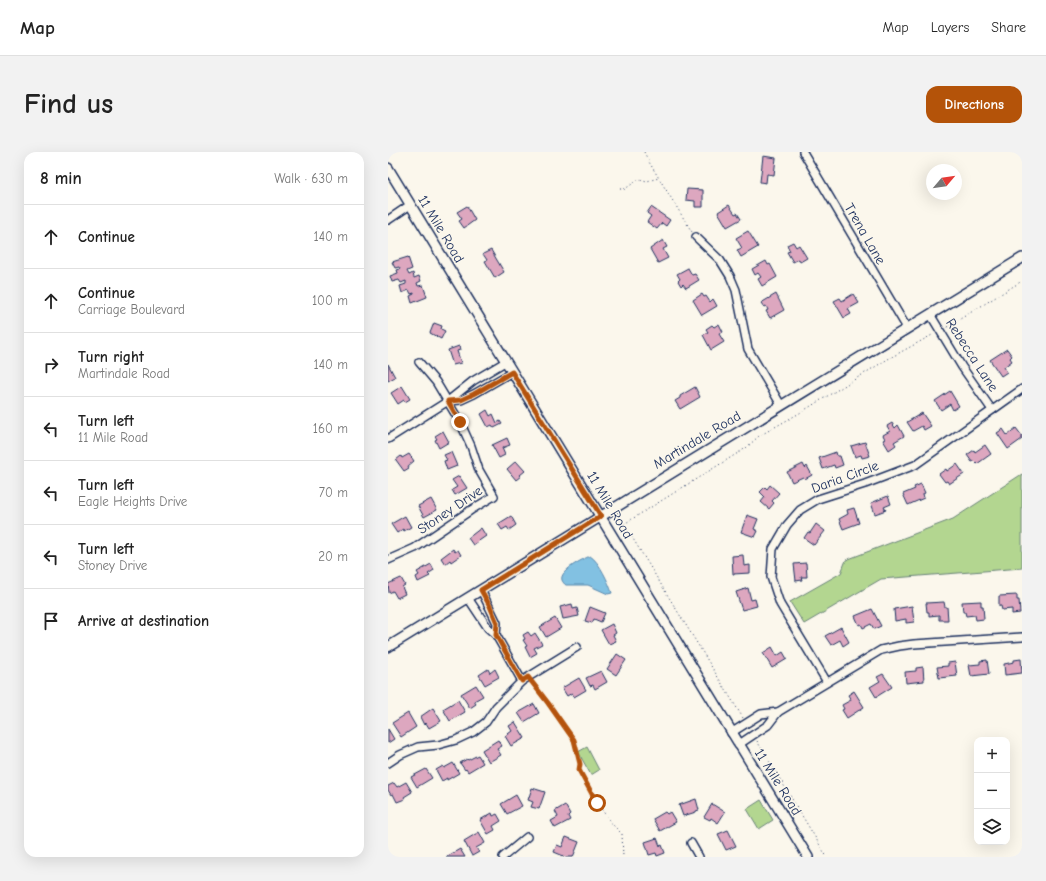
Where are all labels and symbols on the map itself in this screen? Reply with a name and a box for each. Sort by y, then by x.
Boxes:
north arrow [926,164,962,200]
street label: 11 Mile Road [414,192,468,266]
street label: Trena Lane [841,200,889,268]
street label: Rebecca Lane [942,315,1002,395]
street label: Martindale Road [650,407,744,473]
route end [451,413,469,431]
street label: Daria Circle [809,457,881,497]
street label: 11 Mile Road [583,468,637,542]
street label: Stoney Drive [414,482,486,538]
street label: 11 Mile Road [751,745,805,819]
route start [588,794,606,812]

